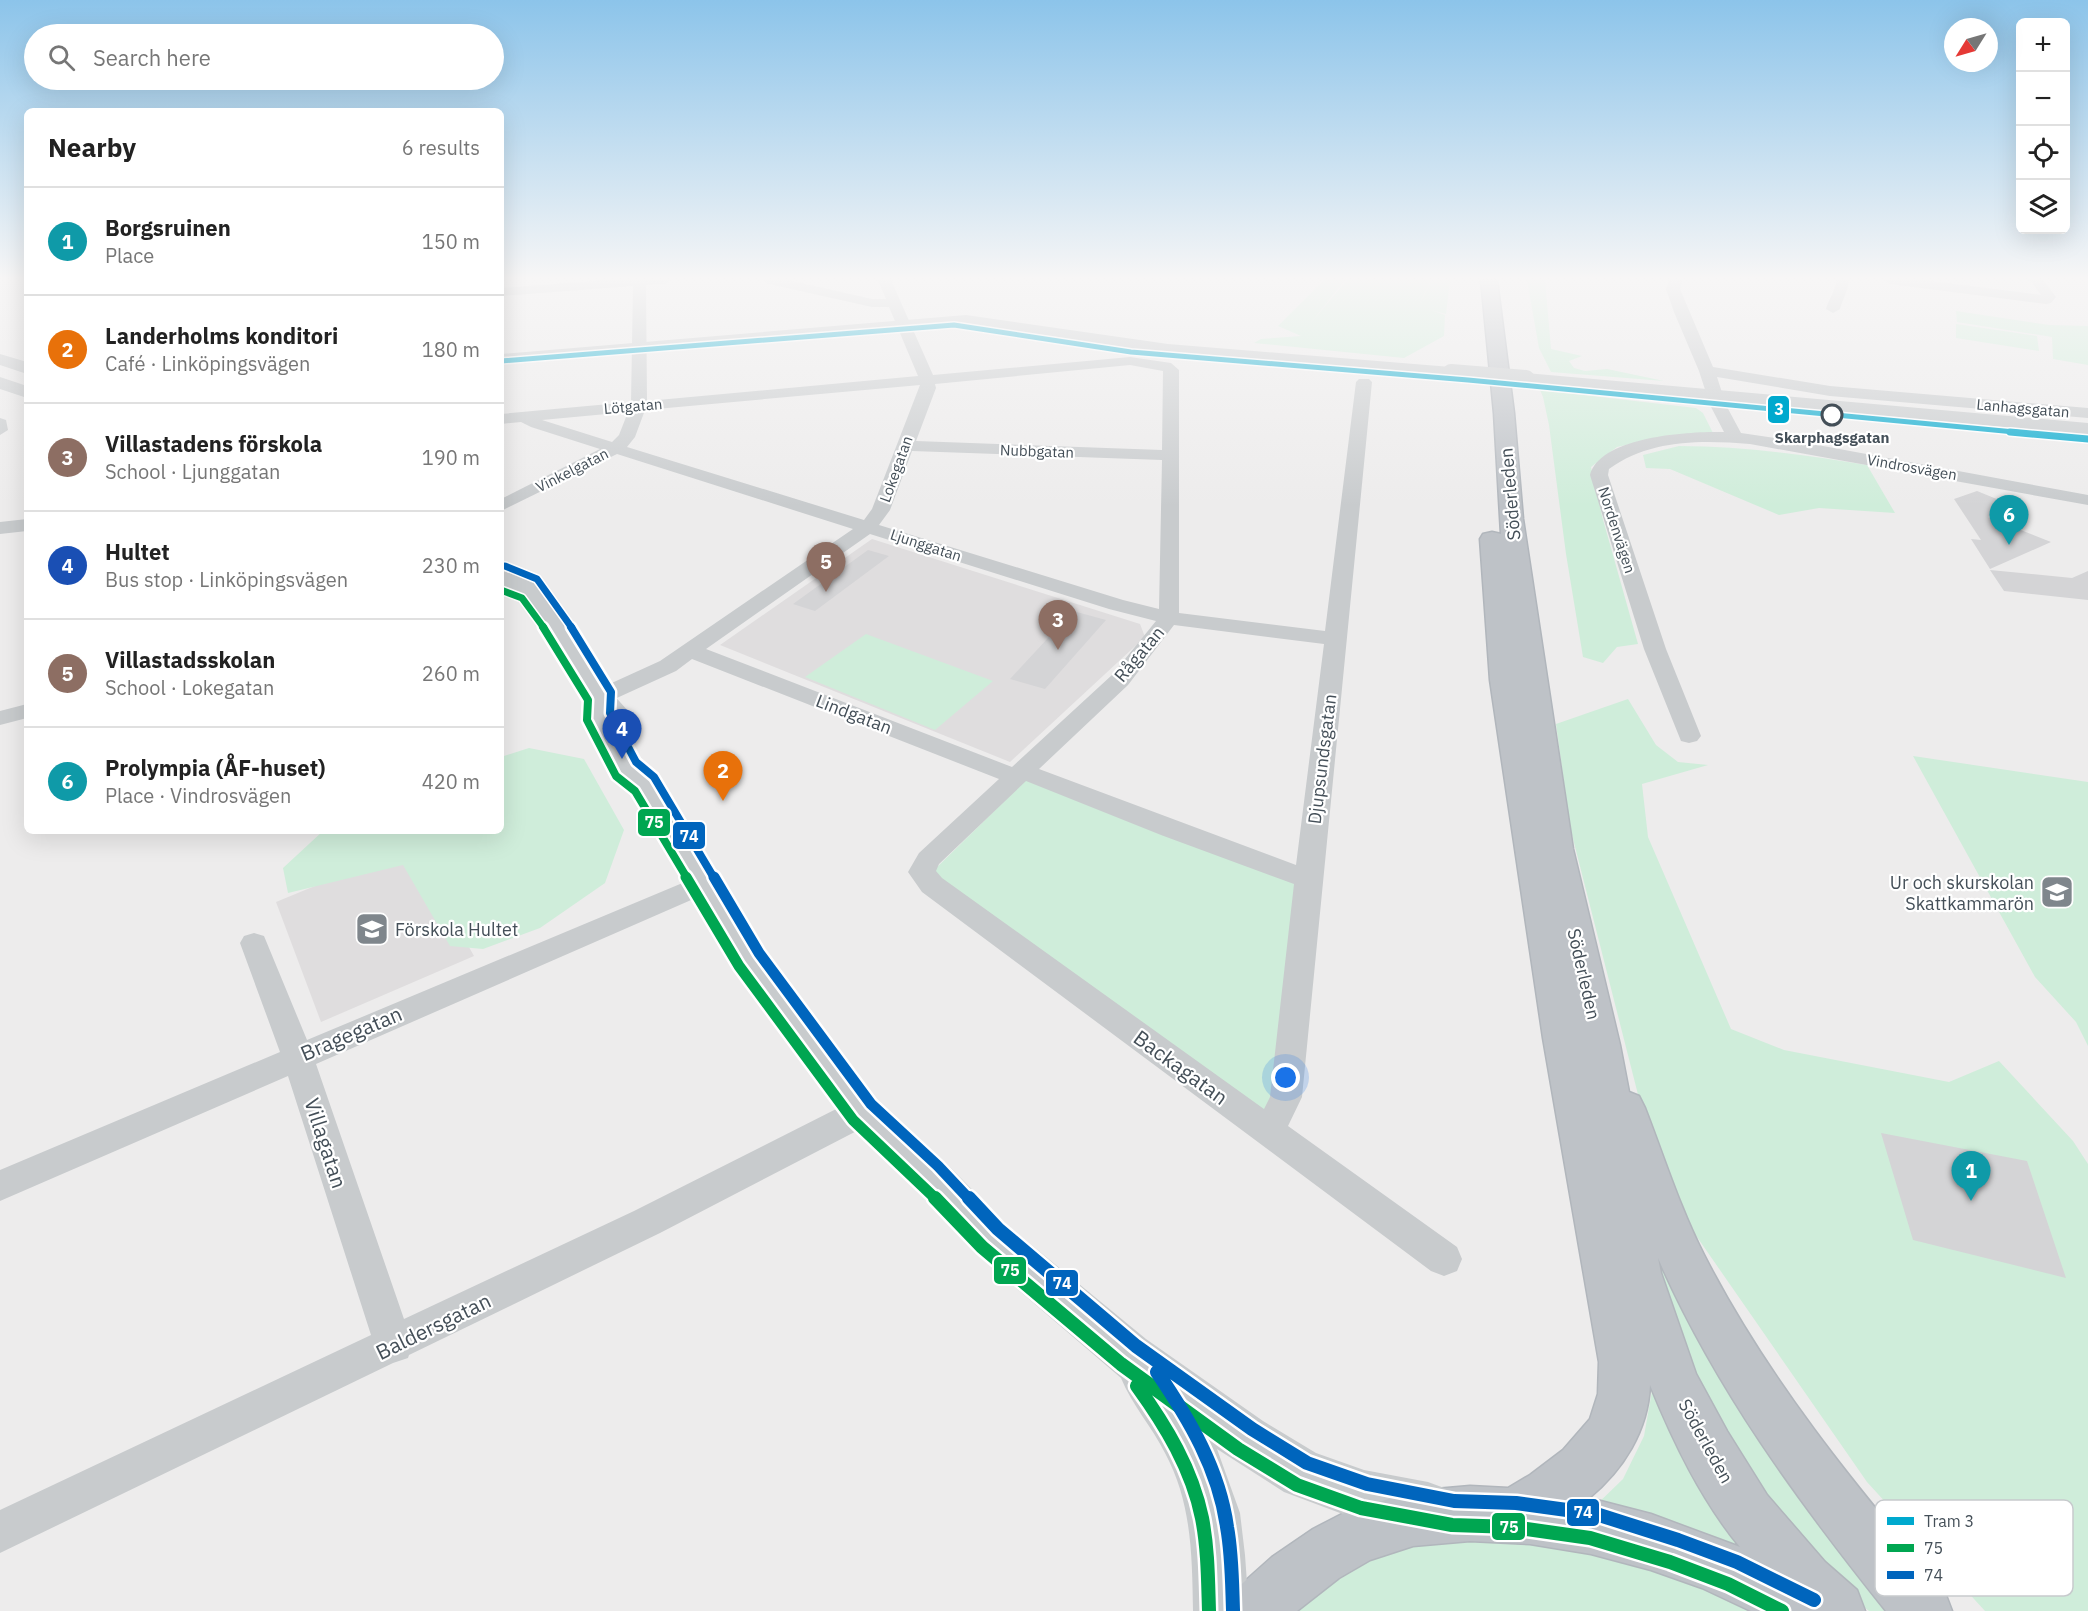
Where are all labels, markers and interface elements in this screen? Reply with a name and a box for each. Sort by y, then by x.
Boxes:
north arrow [1944,18,1998,72]
map controls [2016,18,2070,234]
button: + [2016,18,2070,72]
search box [24,24,504,90]
icon: search [45,41,78,74]
text: Search here [93,43,211,72]
button: − [2016,72,2070,126]
button: locate [2016,126,2070,180]
text: Nearby [48,130,136,164]
text: 6 results [402,134,480,161]
button: layers [2016,180,2070,234]
text: Borgsruinen [105,213,231,242]
text: 1 [62,228,74,255]
text: 150 m [422,228,480,255]
text: Place [105,242,154,269]
text: Landerholms konditori [105,321,338,350]
text: 2 [62,336,74,363]
text: 180 m [422,336,480,363]
text: Café · Linköpingsvägen [105,350,310,377]
street label: Lötgatan [603,394,663,418]
street label: Lanhagsgatan [1976,394,2070,422]
line badge: 3 [1767,395,1790,424]
text: 3 [1774,399,1784,419]
marker: Skarphagsgatan [1821,404,1843,426]
place label: Skarphagsgatan [1775,428,1889,447]
text: Villastadens förskola [105,429,322,458]
street label: Lokegatan [875,433,917,505]
street label: Nubbgatan [1000,440,1074,462]
text: 3 [62,444,74,471]
text: 190 m [422,444,480,471]
street label: Vinkelgatan [532,444,612,496]
street label: Söderleden [1494,447,1526,541]
street label: Vindrosvägen [1866,450,1958,484]
text: School · Ljunggatan [105,458,280,485]
street label: Nordenvägen [1594,484,1640,576]
pin: 6 [1990,496,2028,545]
street label: Ljunggatan [888,525,964,565]
text: Hultet [105,537,170,566]
pin: 5 [806,542,846,592]
text: 4 [62,552,74,579]
text: 230 m [422,552,480,579]
text: Bus stop · Linköpingsvägen [105,566,348,593]
pin: 3 [1038,600,1078,650]
street label: Rågatan [1109,621,1169,687]
text: Villastadsskolan [105,645,275,674]
text: 5 [62,660,74,687]
text: 260 m [422,660,480,687]
text: School · Lokegatan [105,674,274,701]
street label: Lindgatan [813,689,895,739]
street label: Djupsundsgatan [1303,693,1341,825]
pin: 4 [602,710,642,759]
pin: 2 [704,752,742,801]
text: Prolympia (ÅF-huset) [105,753,326,782]
text: 6 [62,768,74,795]
text: 420 m [422,768,480,795]
text: Place · Vindrosvägen [105,782,291,809]
line badge: 75 [637,808,671,837]
text: 75 [644,812,664,832]
line badge: 74 [672,821,706,850]
text: 74 [679,826,699,846]
place label: Ur och skurskolan Skattkammarön [1890,871,2034,915]
school or university icon: Ur och skurskolan Skattkammarön [2039,874,2075,910]
school or university icon: Förskola Hultet [354,911,390,947]
place label: Förskola Hultet [395,918,518,941]
street label: Söderleden [1562,926,1606,1022]
street label: Bragegatan [296,999,406,1067]
street label: Backagatan [1128,1023,1234,1111]
your location [1271,1063,1300,1092]
street label: Villagatan [298,1094,354,1192]
pin: 1 [1952,1152,1990,1201]
line badge: 75 [993,1256,1027,1285]
text: 75 [1000,1260,1020,1280]
line badge: 74 [1045,1269,1079,1297]
text: 74 [1052,1273,1072,1293]
street label: Baldersgatan [371,1286,495,1366]
street label: Söderleden [1673,1395,1739,1487]
line badge: 74 [1566,1498,1600,1527]
legend [1875,1500,2073,1596]
text: 74 [1573,1502,1593,1522]
text: Tram 3 [1924,1511,1974,1531]
line badge: 75 [1491,1512,1526,1541]
text: 75 [1499,1517,1519,1537]
text: 75 [1924,1538,1943,1558]
text: 74 [1924,1565,1943,1585]

